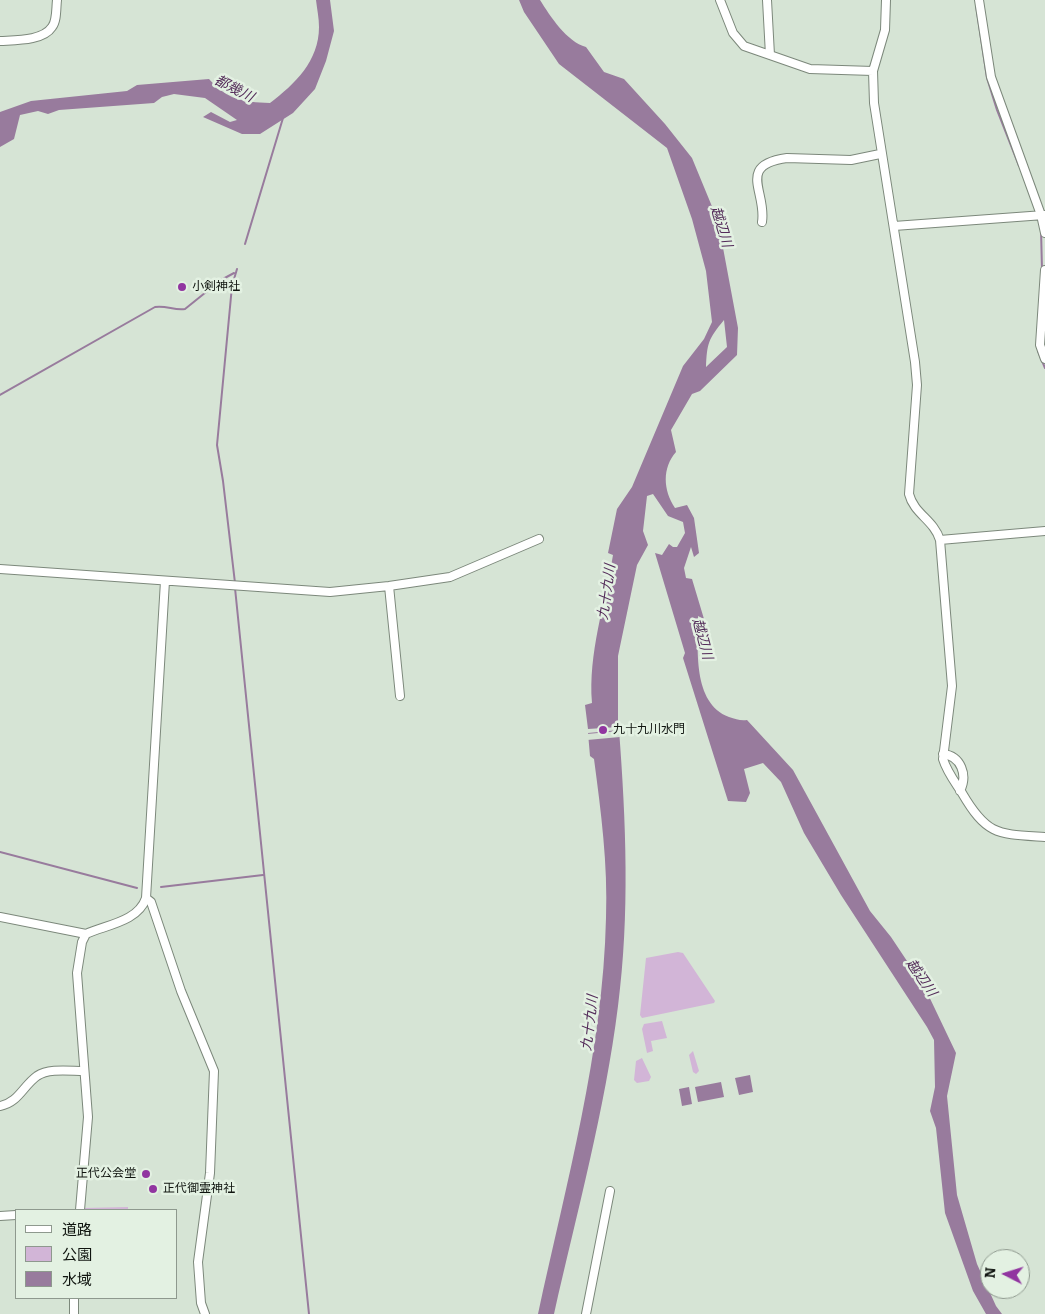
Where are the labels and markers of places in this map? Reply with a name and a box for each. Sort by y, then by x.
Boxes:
place label: 小剣神社 [192,280,240,294]
marker: 小剣神社 [176,281,188,293]
place label: 九十九川水門 [613,723,685,737]
marker: 九十九川水門 [597,724,609,736]
place label: 正代公会堂 [76,1167,136,1181]
marker: 正代公会堂 [140,1168,152,1180]
place label: 正代御霊神社 [163,1182,235,1196]
marker: 正代御霊神社 [147,1183,159,1195]

